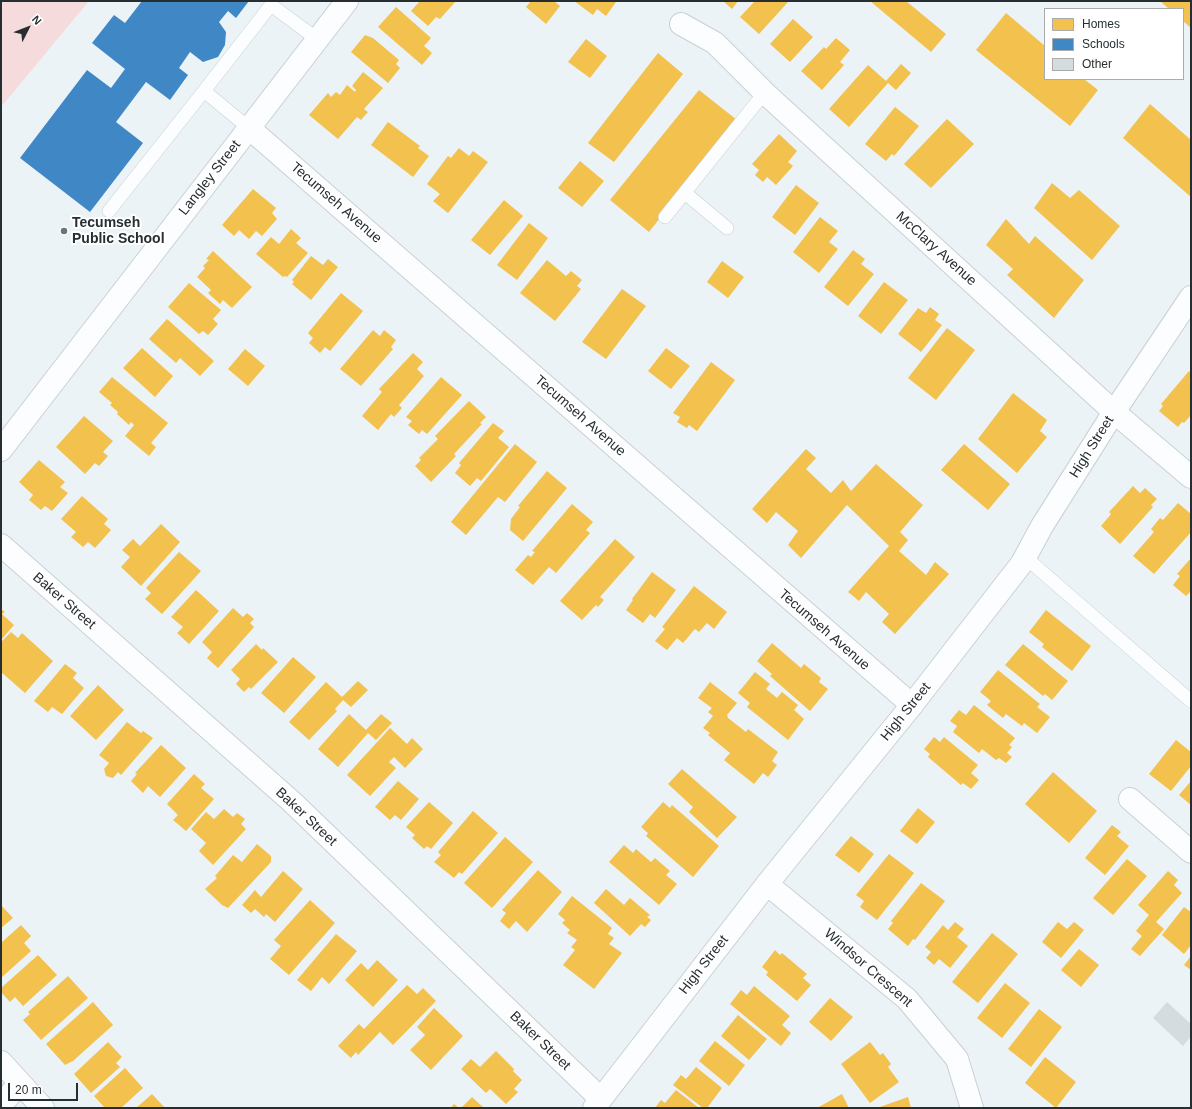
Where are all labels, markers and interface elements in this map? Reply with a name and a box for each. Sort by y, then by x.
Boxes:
north arrow [8,8,48,48]
legend [1044,8,1184,80]
text: N [30,13,44,27]
text: Homes [1082,17,1120,31]
text: Schools [1082,37,1125,51]
text: Other [1082,57,1112,71]
street label: Langley Street [176,137,244,219]
street label: Tecumseh Avenue [287,159,385,247]
street label: McClary Avenue [892,208,980,290]
place label: Tecumseh Public School [72,215,165,248]
marker: Tecumseh Public School [59,226,69,236]
street label: Tecumseh Avenue [531,372,629,460]
street label: High Street [1066,413,1118,481]
street label: Baker Street [29,569,99,633]
street label: Tecumseh Avenue [775,586,873,674]
street label: High Street [877,680,935,744]
street label: Baker Street [272,784,340,850]
street label: Windsor Crescent [821,925,915,1011]
street label: High Street [676,932,732,998]
street label: Baker Street [506,1008,574,1074]
scale bar [10,1075,80,1101]
text: 20 m [15,1083,42,1097]

